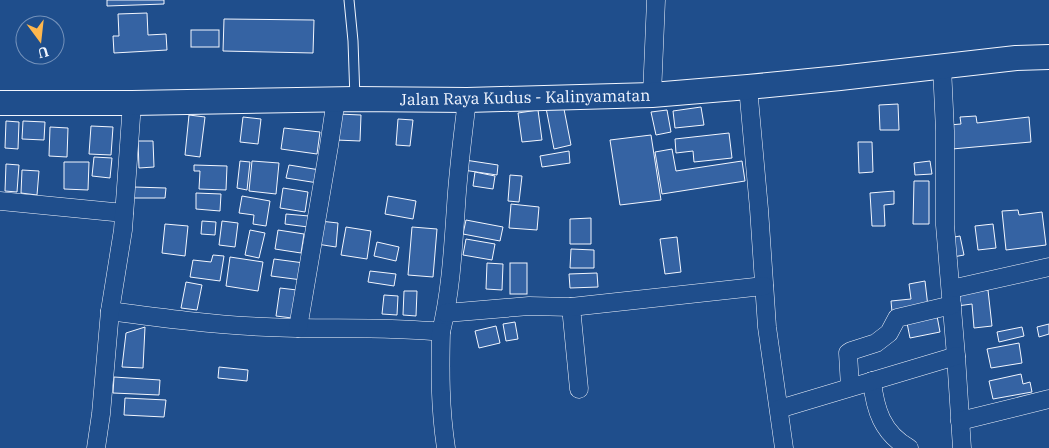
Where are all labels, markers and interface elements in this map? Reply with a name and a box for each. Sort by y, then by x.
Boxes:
north arrow [15,15,65,65]
text: U [36,42,51,63]
street label: Jalan Raya Kudus - Kalinyamatan [399,85,651,109]

